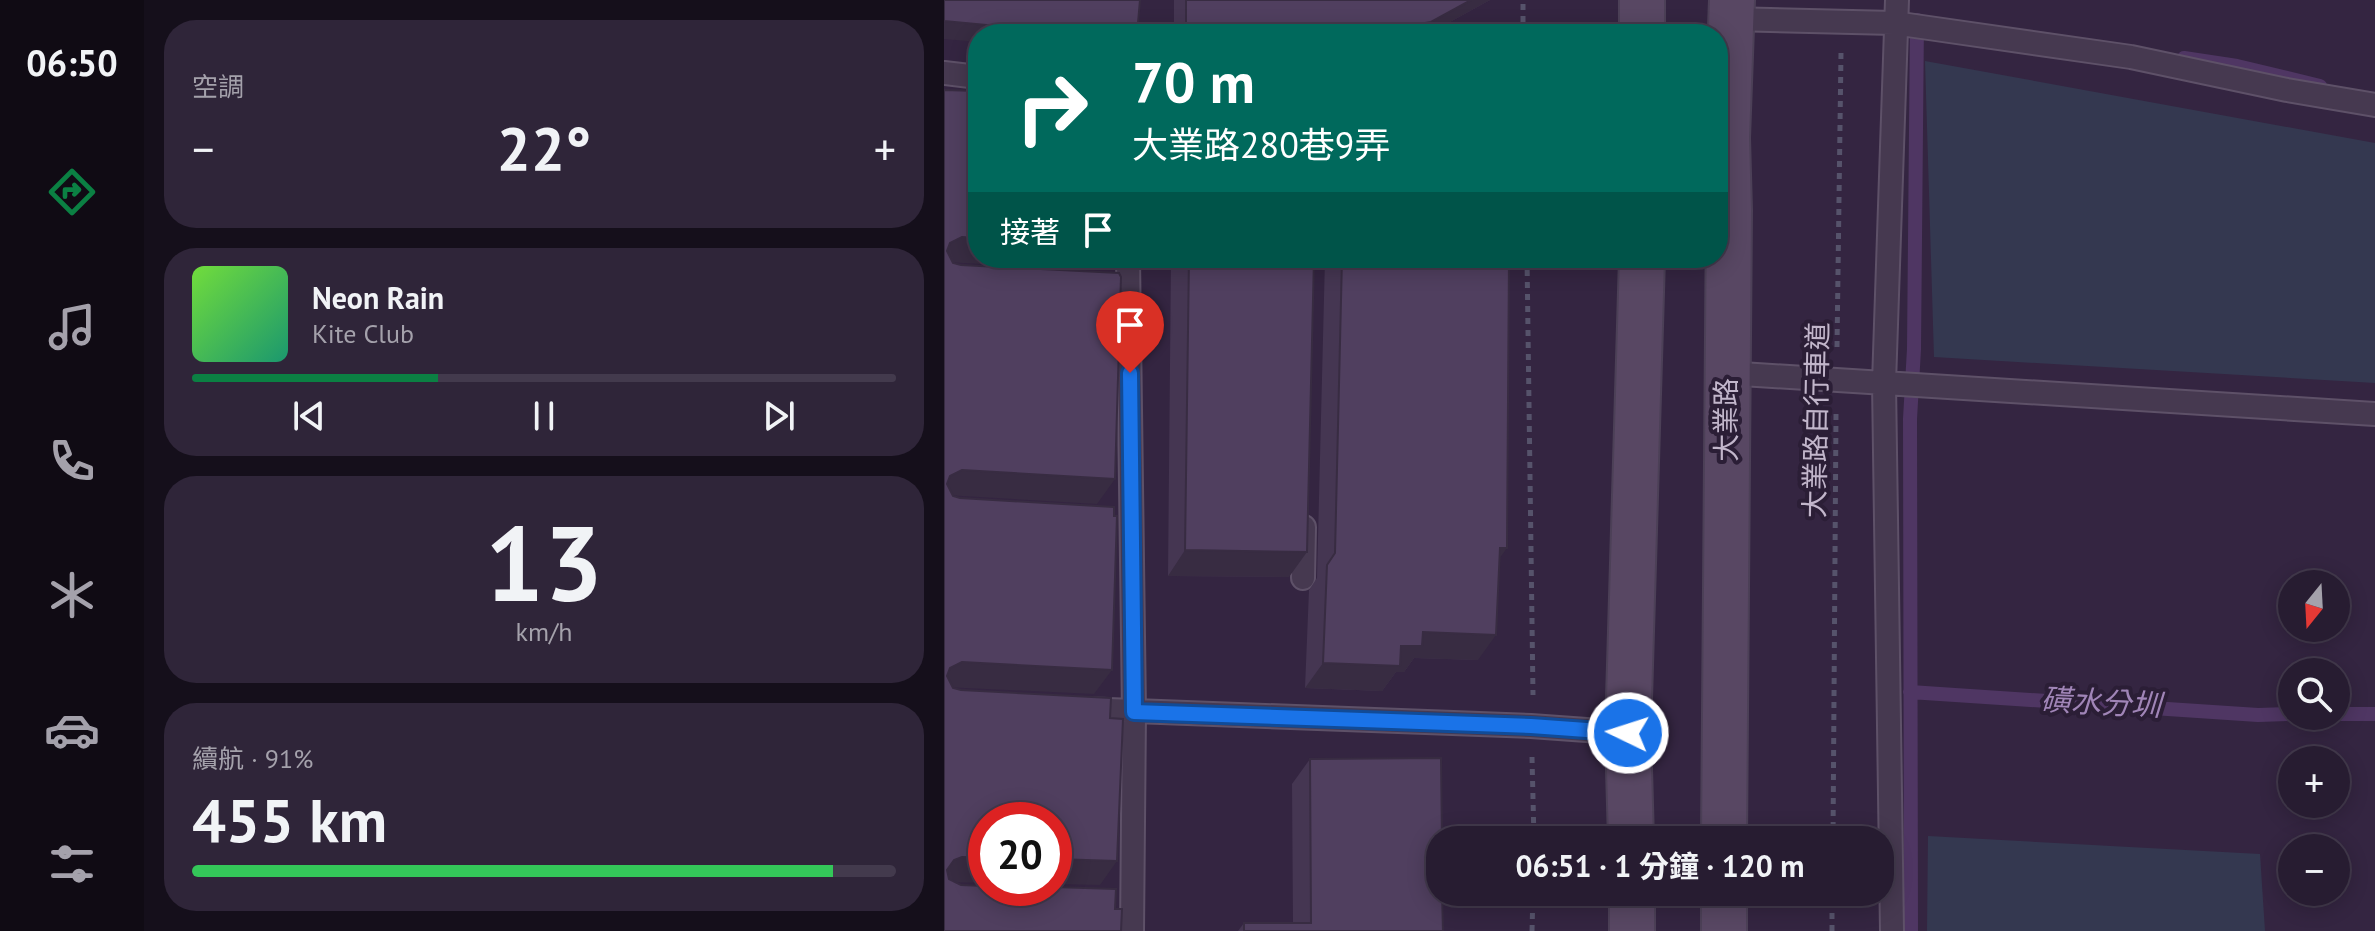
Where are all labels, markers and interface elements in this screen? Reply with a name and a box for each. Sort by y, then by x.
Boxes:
text: 06:50 [26,39,118,86]
text: 70 m [1132,46,1255,118]
icon: right [1000,56,1104,160]
text: 空調 [192,70,244,103]
text: 22° [497,109,591,187]
text: − [192,120,214,177]
text: + [874,120,896,177]
text: 大業路280巷9弄 [1132,121,1390,168]
icon: directions [44,164,100,220]
icon: arrive [1076,208,1120,252]
text: 接著 [1000,212,1060,251]
text: Neon Rain [312,278,444,317]
pin [1096,291,1164,373]
icon: music [44,299,100,355]
icon: arrive [1108,303,1152,347]
text: Kite Club [312,317,414,350]
street label: 大業路自行車道 [1795,322,1836,518]
street label: 大業路 [1707,378,1744,462]
icon: previous [287,394,331,438]
icon: pause [522,394,566,438]
icon: next [757,394,801,438]
icon: phone [44,433,100,489]
text: 13 [485,495,603,630]
icon: climate [44,567,100,623]
north arrow [2278,570,2350,642]
map controls [2278,570,2350,906]
text: km/h [516,615,573,648]
button: search [2278,658,2350,730]
water label: 磺水分圳 [2040,679,2166,724]
position arrow [1586,691,1670,775]
icon: car [44,702,100,758]
text: 續航 · 91% [192,742,313,775]
button: + [2278,746,2350,818]
text: 455 km [192,781,387,859]
speed limit sign: 20 [968,802,1072,906]
button: − [2278,834,2350,906]
icon: filters [44,836,100,892]
text: 06:51 · 1 分鐘 · 120 m [1515,846,1805,885]

